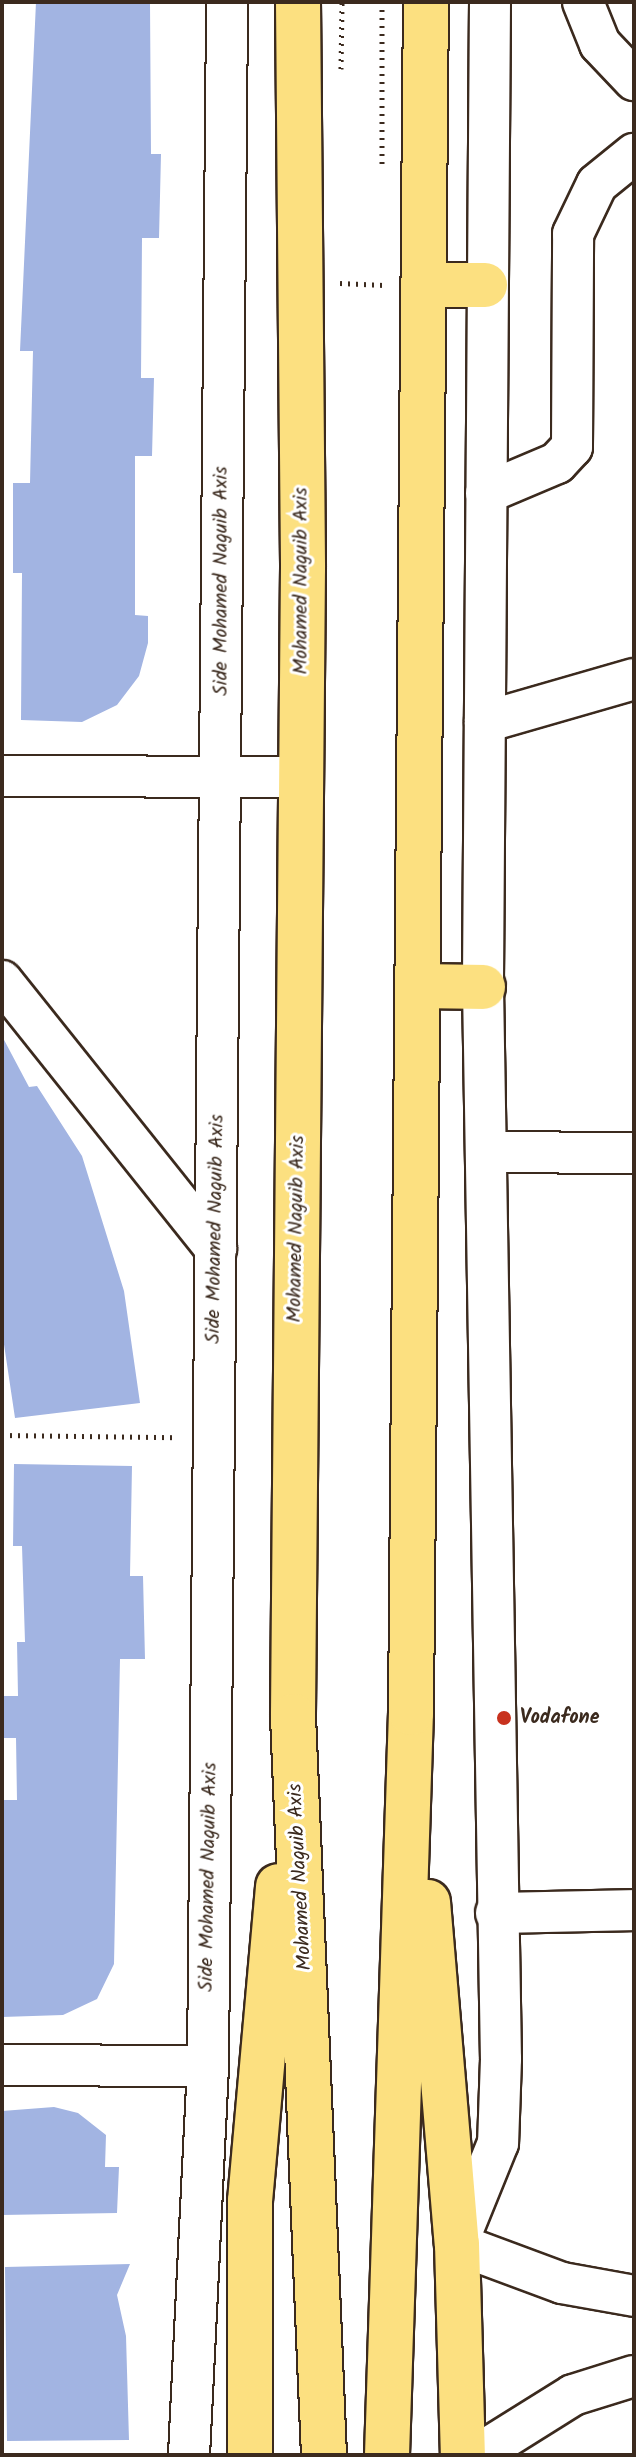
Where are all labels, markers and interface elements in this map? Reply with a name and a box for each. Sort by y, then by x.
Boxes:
street label: Side Mohamed Naguib Axis [210,466,234,696]
street label: Mohamed Naguib Axis [290,487,314,675]
street label: Side Mohamed Naguib Axis [202,1114,230,1344]
street label: Mohamed Naguib Axis [283,1135,311,1323]
place label: Vodafone [520,1706,599,1730]
marker: Vodafone [495,1709,513,1727]
street label: Side Mohamed Naguib Axis [195,1762,223,1992]
street label: Mohamed Naguib Axis [284,1783,318,1971]

